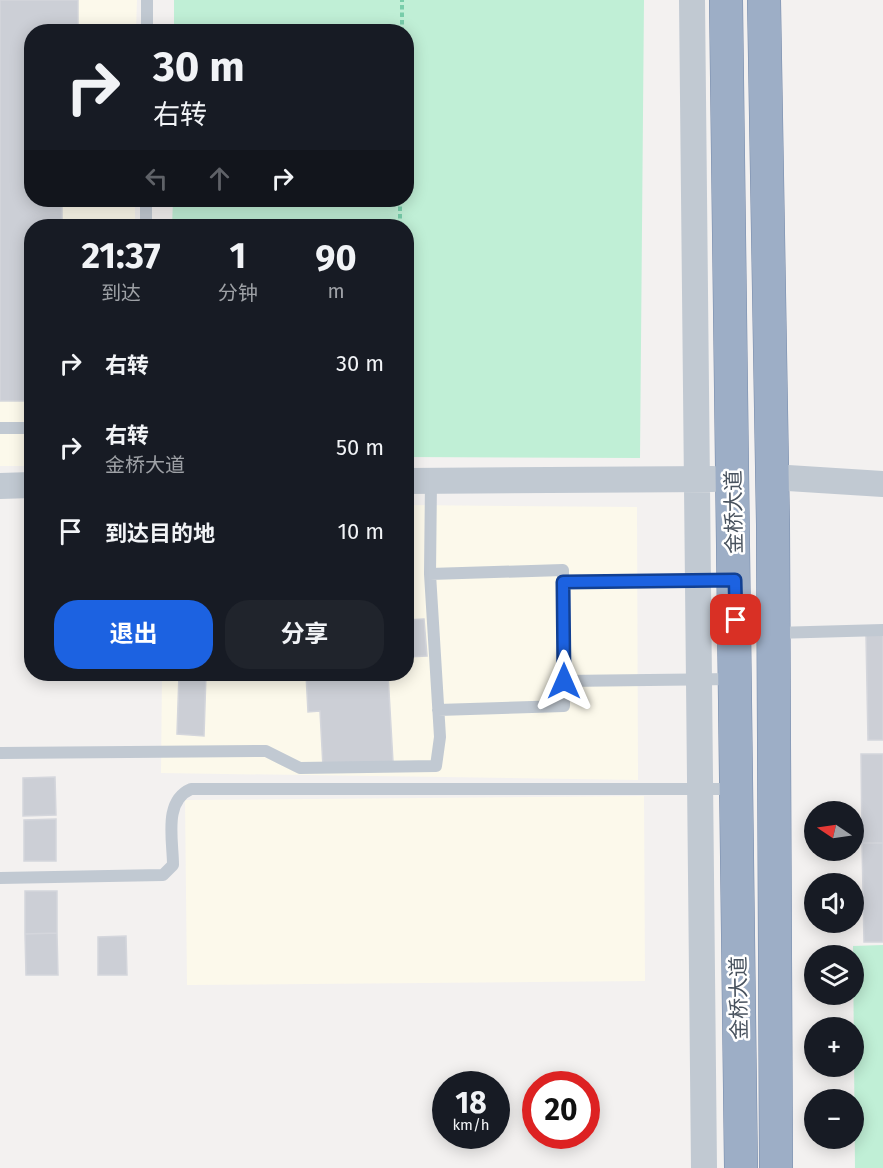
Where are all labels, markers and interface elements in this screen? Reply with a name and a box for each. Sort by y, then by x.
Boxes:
text: 30 m [153,42,245,92]
icon: right [54,48,132,126]
text: 右转 [153,99,207,131]
icon: left [140,162,173,195]
icon: ahead [203,162,236,195]
icon: right [266,162,299,195]
text: 21:37 [81,234,161,278]
text: 1 [230,234,246,278]
text: 90 [315,236,357,280]
text: m [327,279,345,303]
text: 到达 [101,281,141,305]
text: 分钟 [218,281,258,305]
icon: right [54,347,87,380]
text: 30 m [336,350,384,377]
text: 右转 [105,352,149,379]
text: 右转 [105,422,149,449]
icon: right [54,431,87,464]
text: 50 m [336,434,384,461]
text: 金桥大道 [105,453,185,477]
street label: 金桥大道 [720,470,748,554]
icon: arrive [54,515,87,548]
text: 10 m [338,518,384,545]
text: 到达目的地 [105,520,215,547]
pin [710,594,761,645]
button: 退出 [54,600,213,669]
button: 分享 [225,600,384,669]
icon: arrive [719,603,752,636]
position arrow [532,649,596,713]
north arrow [804,801,864,861]
map controls [804,801,864,1149]
button: sound [804,873,864,933]
button: layers [804,945,864,1005]
street label: 金桥大道 [725,956,753,1040]
button: + [804,1017,864,1077]
speed limit sign: 20 [522,1071,600,1149]
text: 18 [455,1085,487,1121]
button: − [804,1089,864,1149]
text: km/h [452,1116,490,1134]

